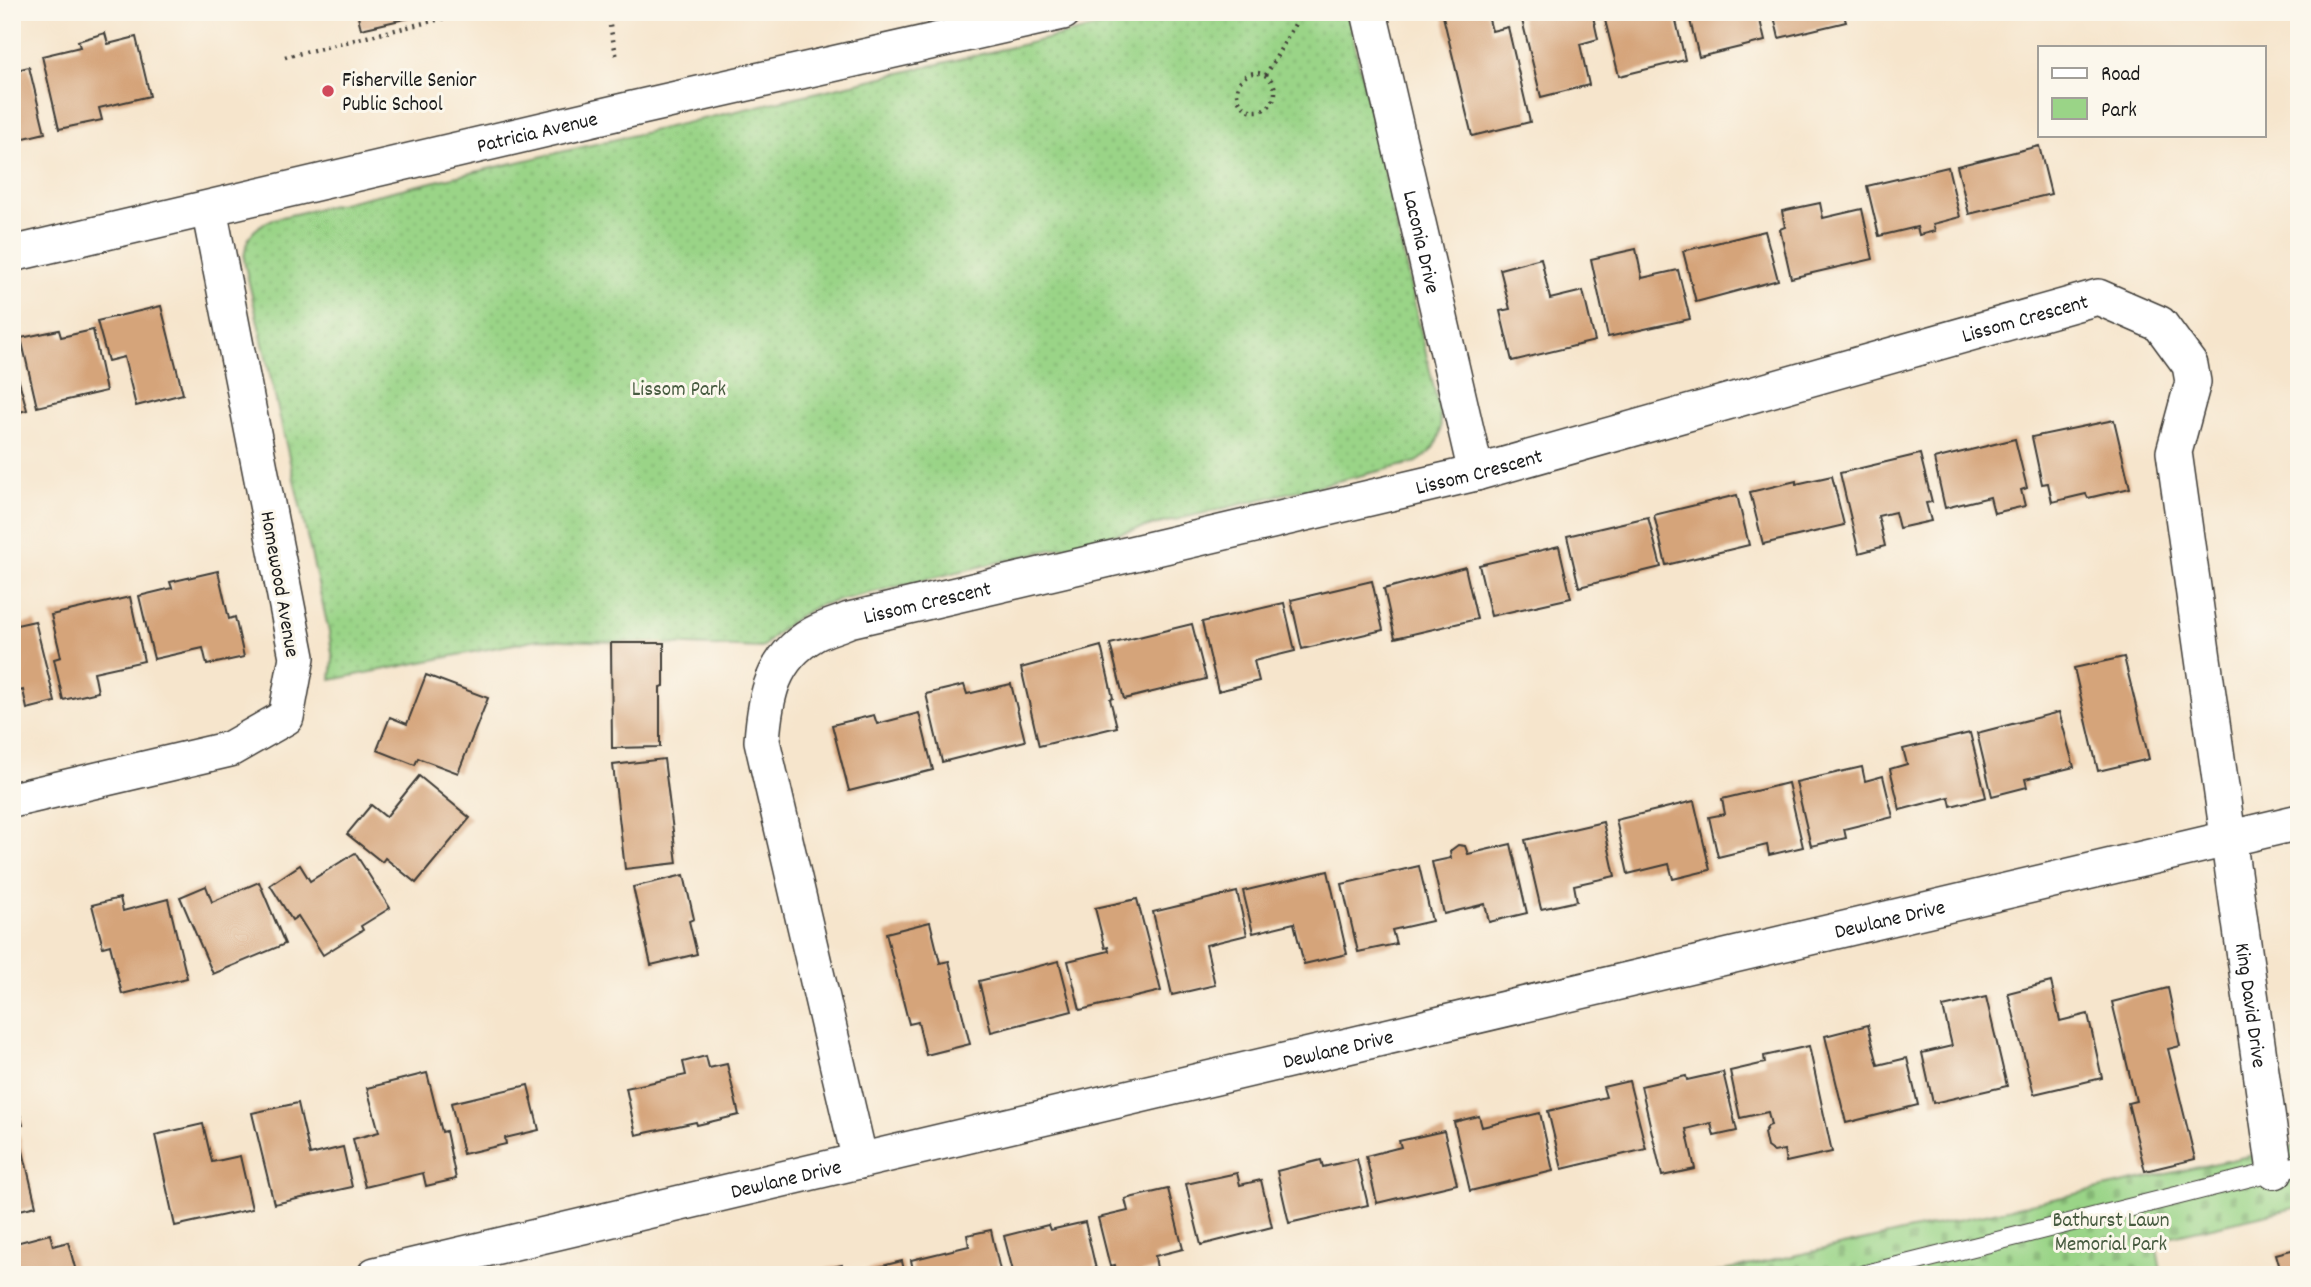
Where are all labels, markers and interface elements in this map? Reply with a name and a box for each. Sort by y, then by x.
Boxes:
legend [2038,46,2266,136]
text: Road [2101,61,2140,91]
place label: Fisherville Senior Public School [342,67,477,121]
marker: Fisherville Senior Public School [320,83,336,99]
text: Park [2101,97,2137,127]
street label: Patricia Avenue [474,106,601,163]
street label: Laconia Drive [1393,188,1446,297]
street label: Lissom Crescent [1959,288,2092,353]
park label: Lissom Park [632,376,726,406]
street label: Lissom Crescent [1413,443,1547,505]
street label: Homewood Avenue [250,509,306,660]
street label: Lissom Crescent [861,575,995,634]
street label: Dewlane Drive [1832,894,1949,949]
street label: King David Drive [2225,941,2272,1070]
street label: Dewlane Drive [1280,1024,1397,1079]
street label: Dewlane Drive [728,1154,845,1209]
park label: Bathurst Lawn Memorial Park [2052,1207,2170,1261]

